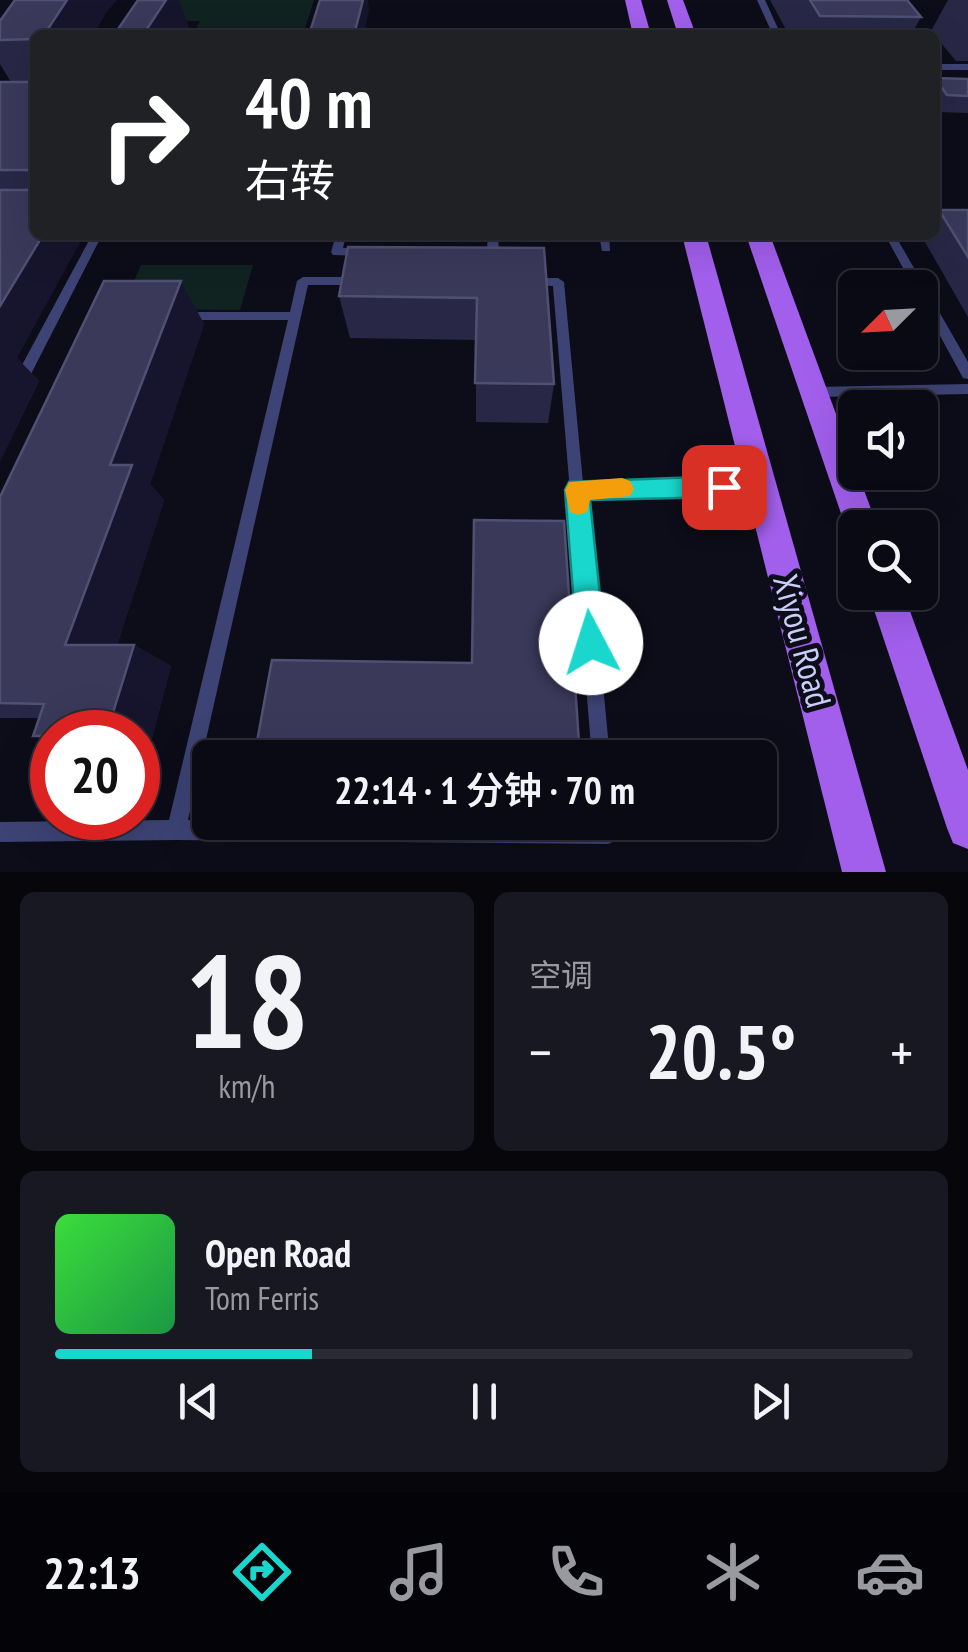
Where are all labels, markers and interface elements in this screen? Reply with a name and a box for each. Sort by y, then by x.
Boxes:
text: 40 m [245,57,373,147]
icon: right [80,70,210,200]
text: 右转 [245,151,335,209]
north arrow [838,270,938,370]
map controls [838,270,938,610]
button: sound [838,390,938,490]
pin [682,445,767,530]
icon: arrive [697,460,752,515]
button: search [838,510,938,610]
street label: Xiyou Road [763,569,843,712]
position arrow [539,591,643,695]
speed limit sign: 20 [30,710,160,840]
text: 22:14 · 1 分钟 · 70 m [334,765,635,814]
text: 18 [185,916,309,1084]
text: 空调 [529,954,593,996]
text: 20.5° [646,1003,796,1100]
text: − [529,1016,552,1087]
text: + [890,1016,913,1087]
text: km/h [219,1065,275,1107]
text: Open Road [205,1228,351,1277]
text: Tom Ferris [205,1277,319,1319]
icon: previous [171,1374,226,1429]
icon: pause [457,1374,512,1429]
icon: next [743,1374,798,1429]
icon: directions [227,1537,297,1607]
icon: music [384,1537,454,1607]
icon: phone [541,1537,611,1607]
icon: climate [698,1537,768,1607]
icon: car [855,1537,925,1607]
text: 22:13 [43,1543,141,1601]

